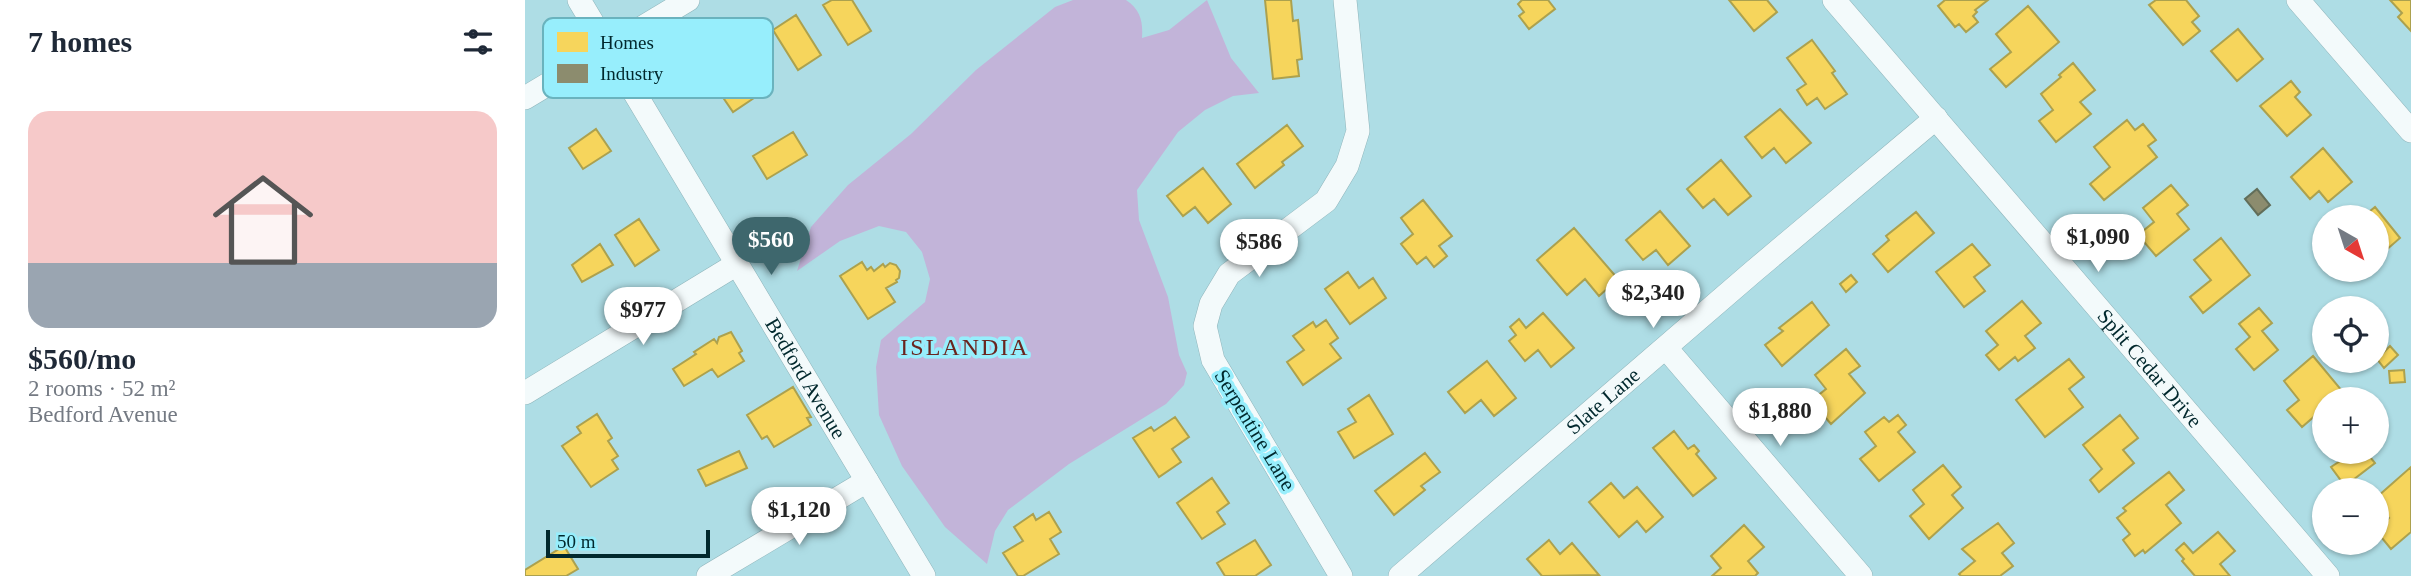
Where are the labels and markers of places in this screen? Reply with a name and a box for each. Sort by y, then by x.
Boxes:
pin: $1,090 [2041,215,2155,274]
pin: $560 [730,218,812,277]
pin: $586 [1218,219,1300,279]
pin: $2,340 [1596,270,1710,330]
pin: $977 [602,288,684,347]
pin: $1,880 [1723,388,1837,448]
pin: $1,120 [742,488,856,547]

